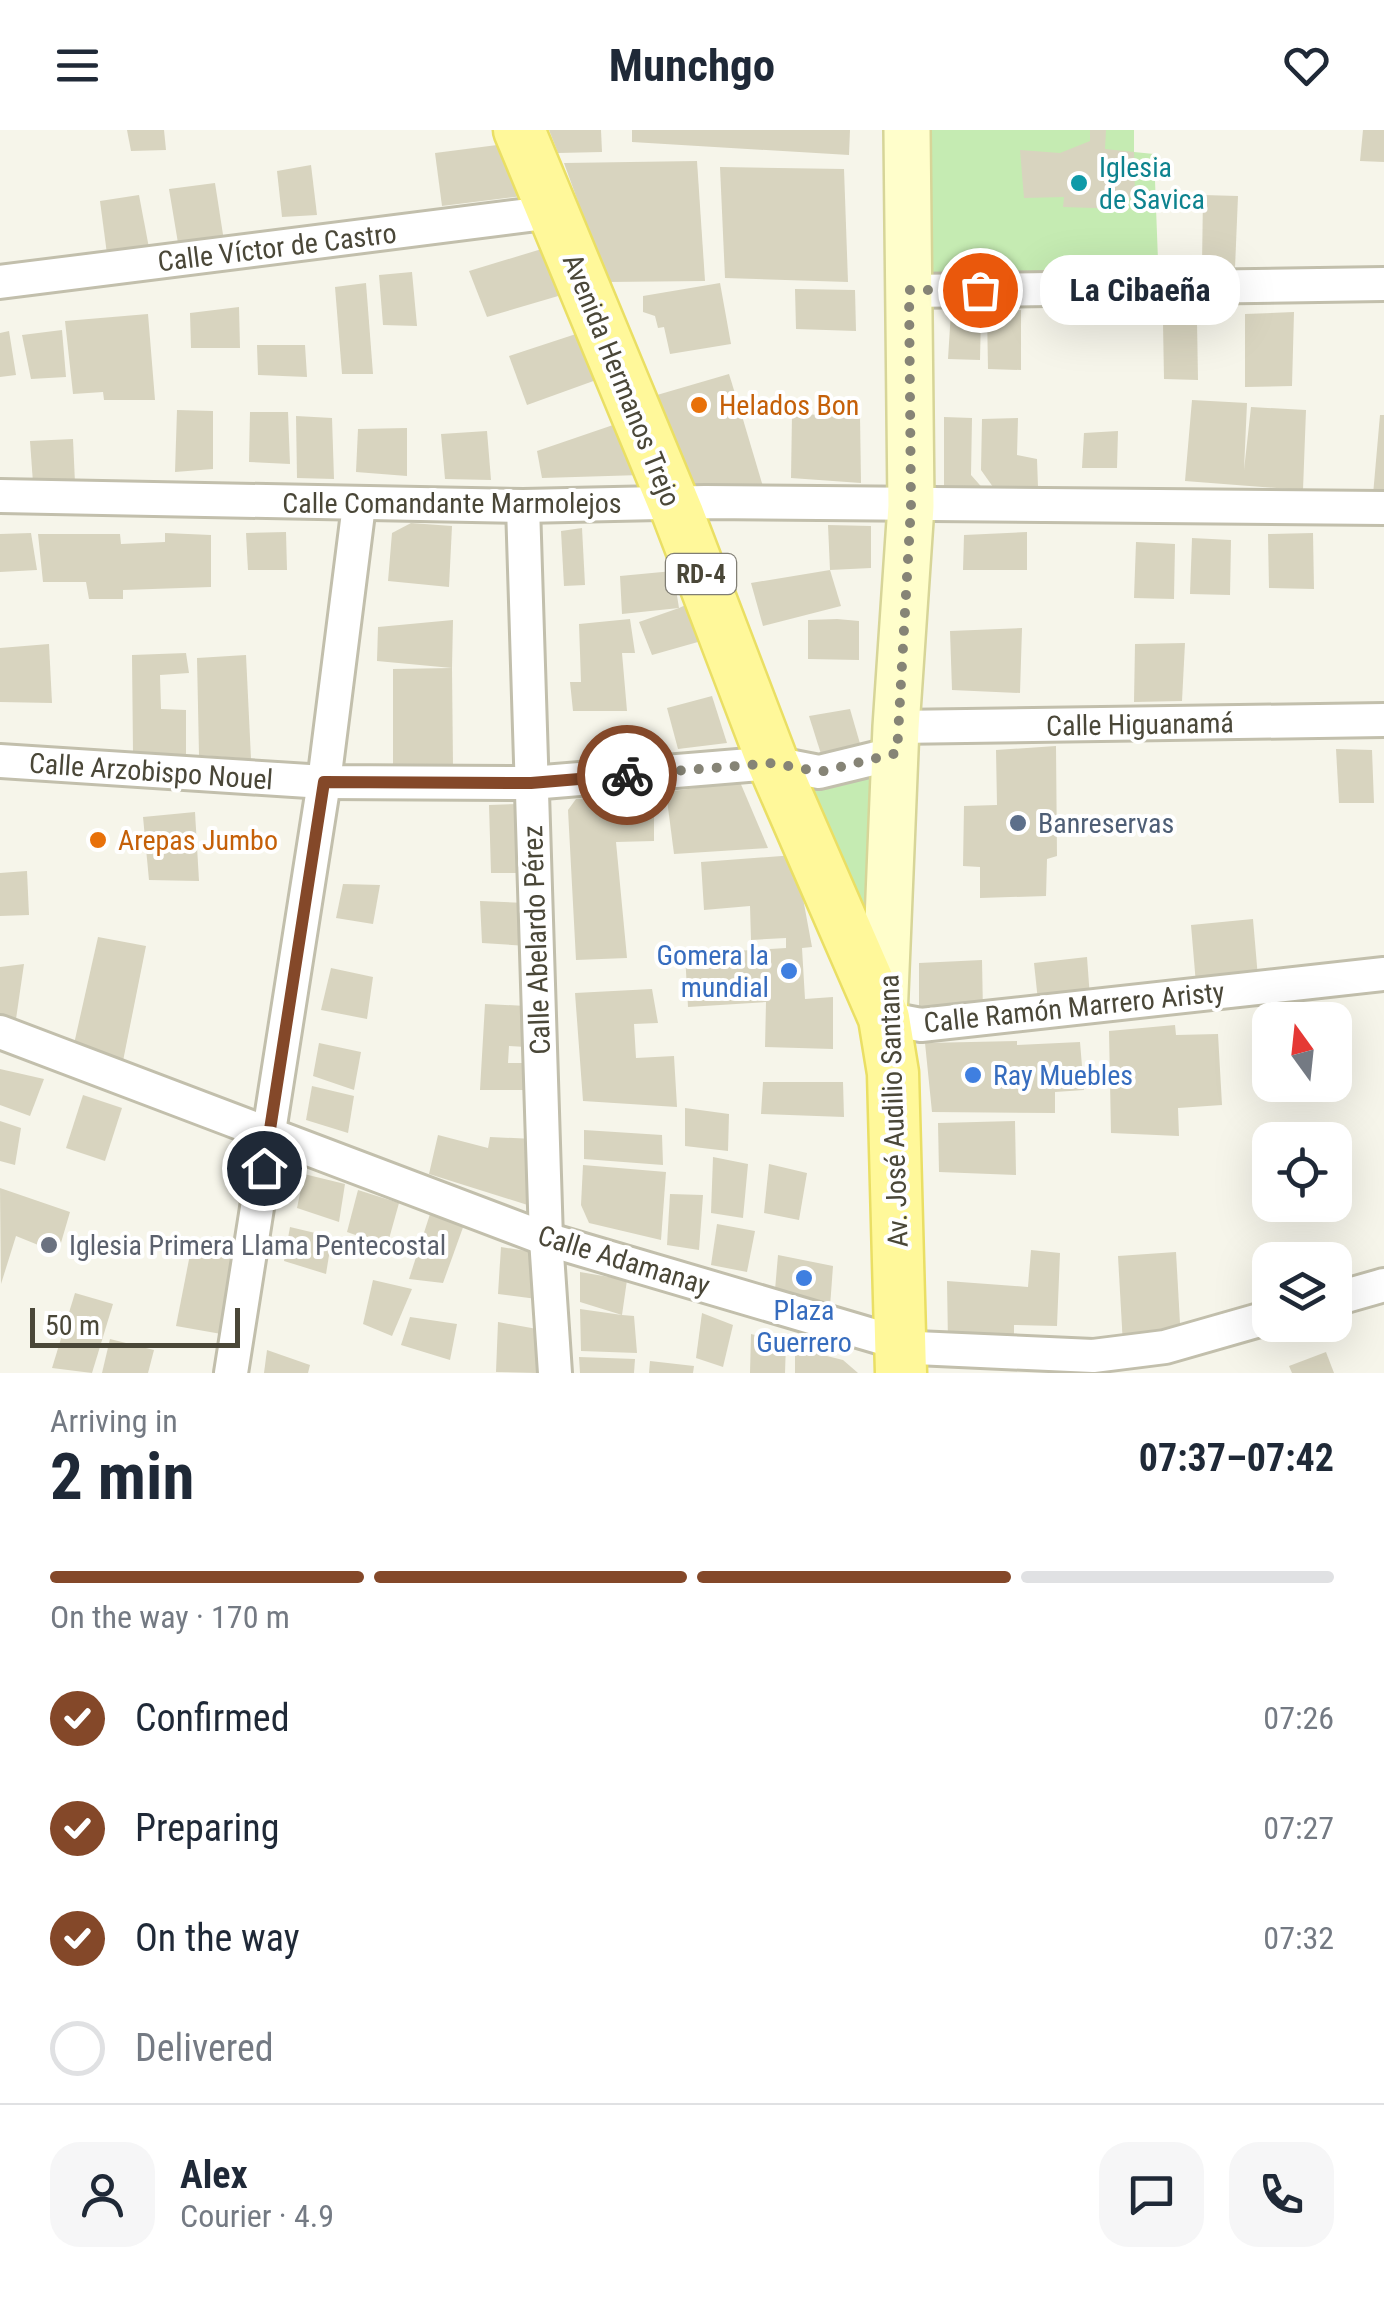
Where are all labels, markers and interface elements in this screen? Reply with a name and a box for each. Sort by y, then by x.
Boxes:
icon: menu [50,38,105,93]
icon: heart [1279,38,1334,93]
text: Munchgo [609,39,775,92]
place label: Iglesia de Savica [1099,151,1205,216]
marker: Iglesia de Savica [1068,172,1090,194]
street label: Calle Víctor de Castro [156,216,398,278]
pin [938,248,1023,333]
street label: Avenida Hermanos Trejo [556,249,687,511]
callout: La Cibaeña [1040,255,1240,325]
icon: bag [953,263,1008,318]
text: La Cibaeña [1069,271,1211,309]
place label: Helados Bon [719,389,859,422]
marker: Helados Bon [688,394,710,416]
street label: Calle Comandante Marmolejos [282,487,622,520]
road number: RD-4 [666,554,736,594]
street label: Calle Higuanamá [1046,706,1234,743]
courier [577,725,677,825]
street label: Calle Arzobispo Nouel [28,747,274,796]
icon: bike [600,748,655,803]
place label: Banreservas [1038,807,1174,840]
marker: Banreservas [1007,812,1029,834]
place label: Arepas Jumbo [118,824,278,857]
street label: Calle Abelardo Pérez [516,825,557,1055]
marker: Arepas Jumbo [87,829,109,851]
place label: Gomera la mundial [657,939,769,1004]
marker: Gomera la mundial [778,960,800,982]
street label: Av. José Audilio Santana [872,974,915,1248]
street label: Calle Ramón Marrero Aristy [922,975,1226,1040]
north arrow [1252,1002,1352,1102]
map controls [1252,1002,1352,1342]
place label: Ray Muebles [993,1059,1133,1092]
marker: Ray Muebles [962,1064,984,1086]
button: locate [1252,1122,1352,1222]
pin [222,1126,307,1211]
icon: home [237,1141,292,1196]
street label: Calle Adamanay [534,1219,714,1302]
place label: Iglesia Primera Llama Pentecostal [69,1229,446,1262]
marker: Iglesia Primera Llama Pentecostal [38,1234,60,1256]
button: layers [1252,1242,1352,1342]
marker: Plaza Guerrero [793,1267,815,1289]
place label: Plaza Guerrero [756,1294,852,1359]
scale bar [30,1303,240,1348]
text: 50 m [45,1309,100,1342]
text: Arriving in [50,1402,178,1440]
text: 07:37–07:42 [1139,1436,1334,1480]
text: 2 min [50,1439,194,1515]
text: On the way · 170 m [50,1598,290,1636]
icon: check [50,1691,105,1746]
text: Confirmed [135,1696,290,1740]
text: 07:26 [1263,1699,1334,1737]
icon: check [50,1801,105,1856]
text: Preparing [135,1806,280,1850]
text: 07:27 [1263,1809,1334,1847]
icon: check [50,1911,105,1966]
text: On the way [135,1916,300,1960]
text: 07:32 [1263,1919,1334,1957]
text: Delivered [135,2026,274,2070]
button: person [50,2142,155,2247]
button: chat [1099,2142,1204,2247]
button: phone [1229,2142,1334,2247]
text: Alex [180,2153,248,2197]
text: Courier · 4.9 [180,2197,334,2235]

